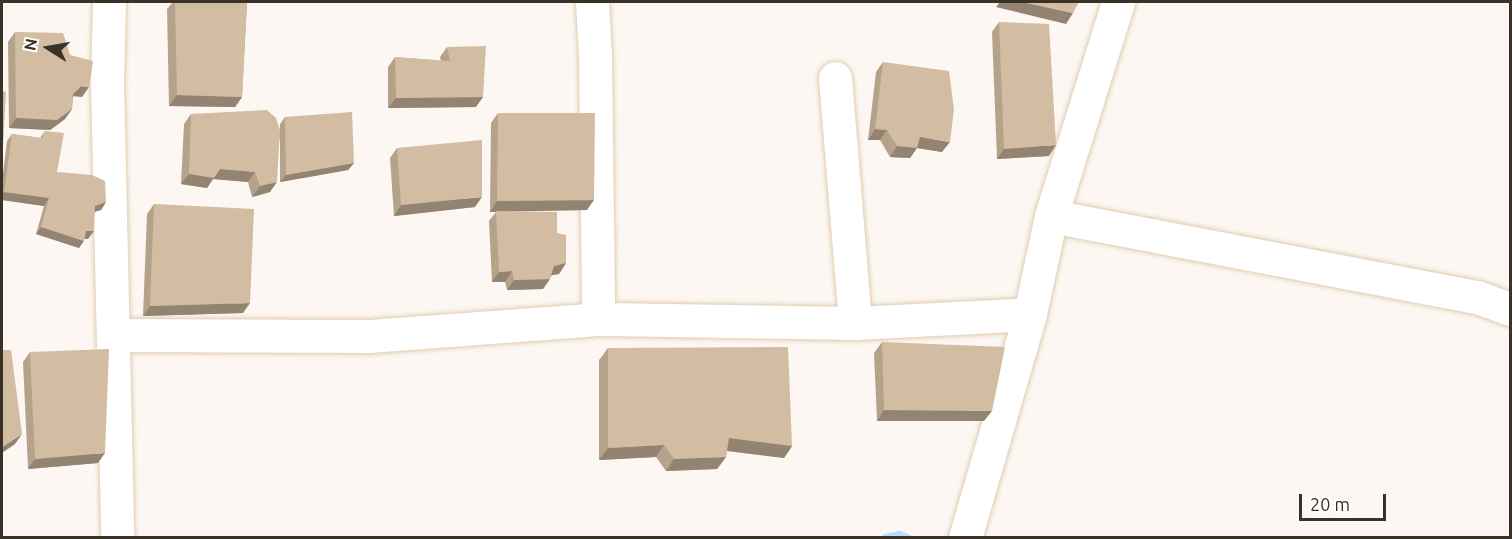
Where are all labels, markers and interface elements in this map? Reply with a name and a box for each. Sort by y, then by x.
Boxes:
north arrow [18,18,78,78]
text: N [20,37,40,52]
scale bar [1302,482,1389,520]
text: 20 m [1310,494,1350,514]

